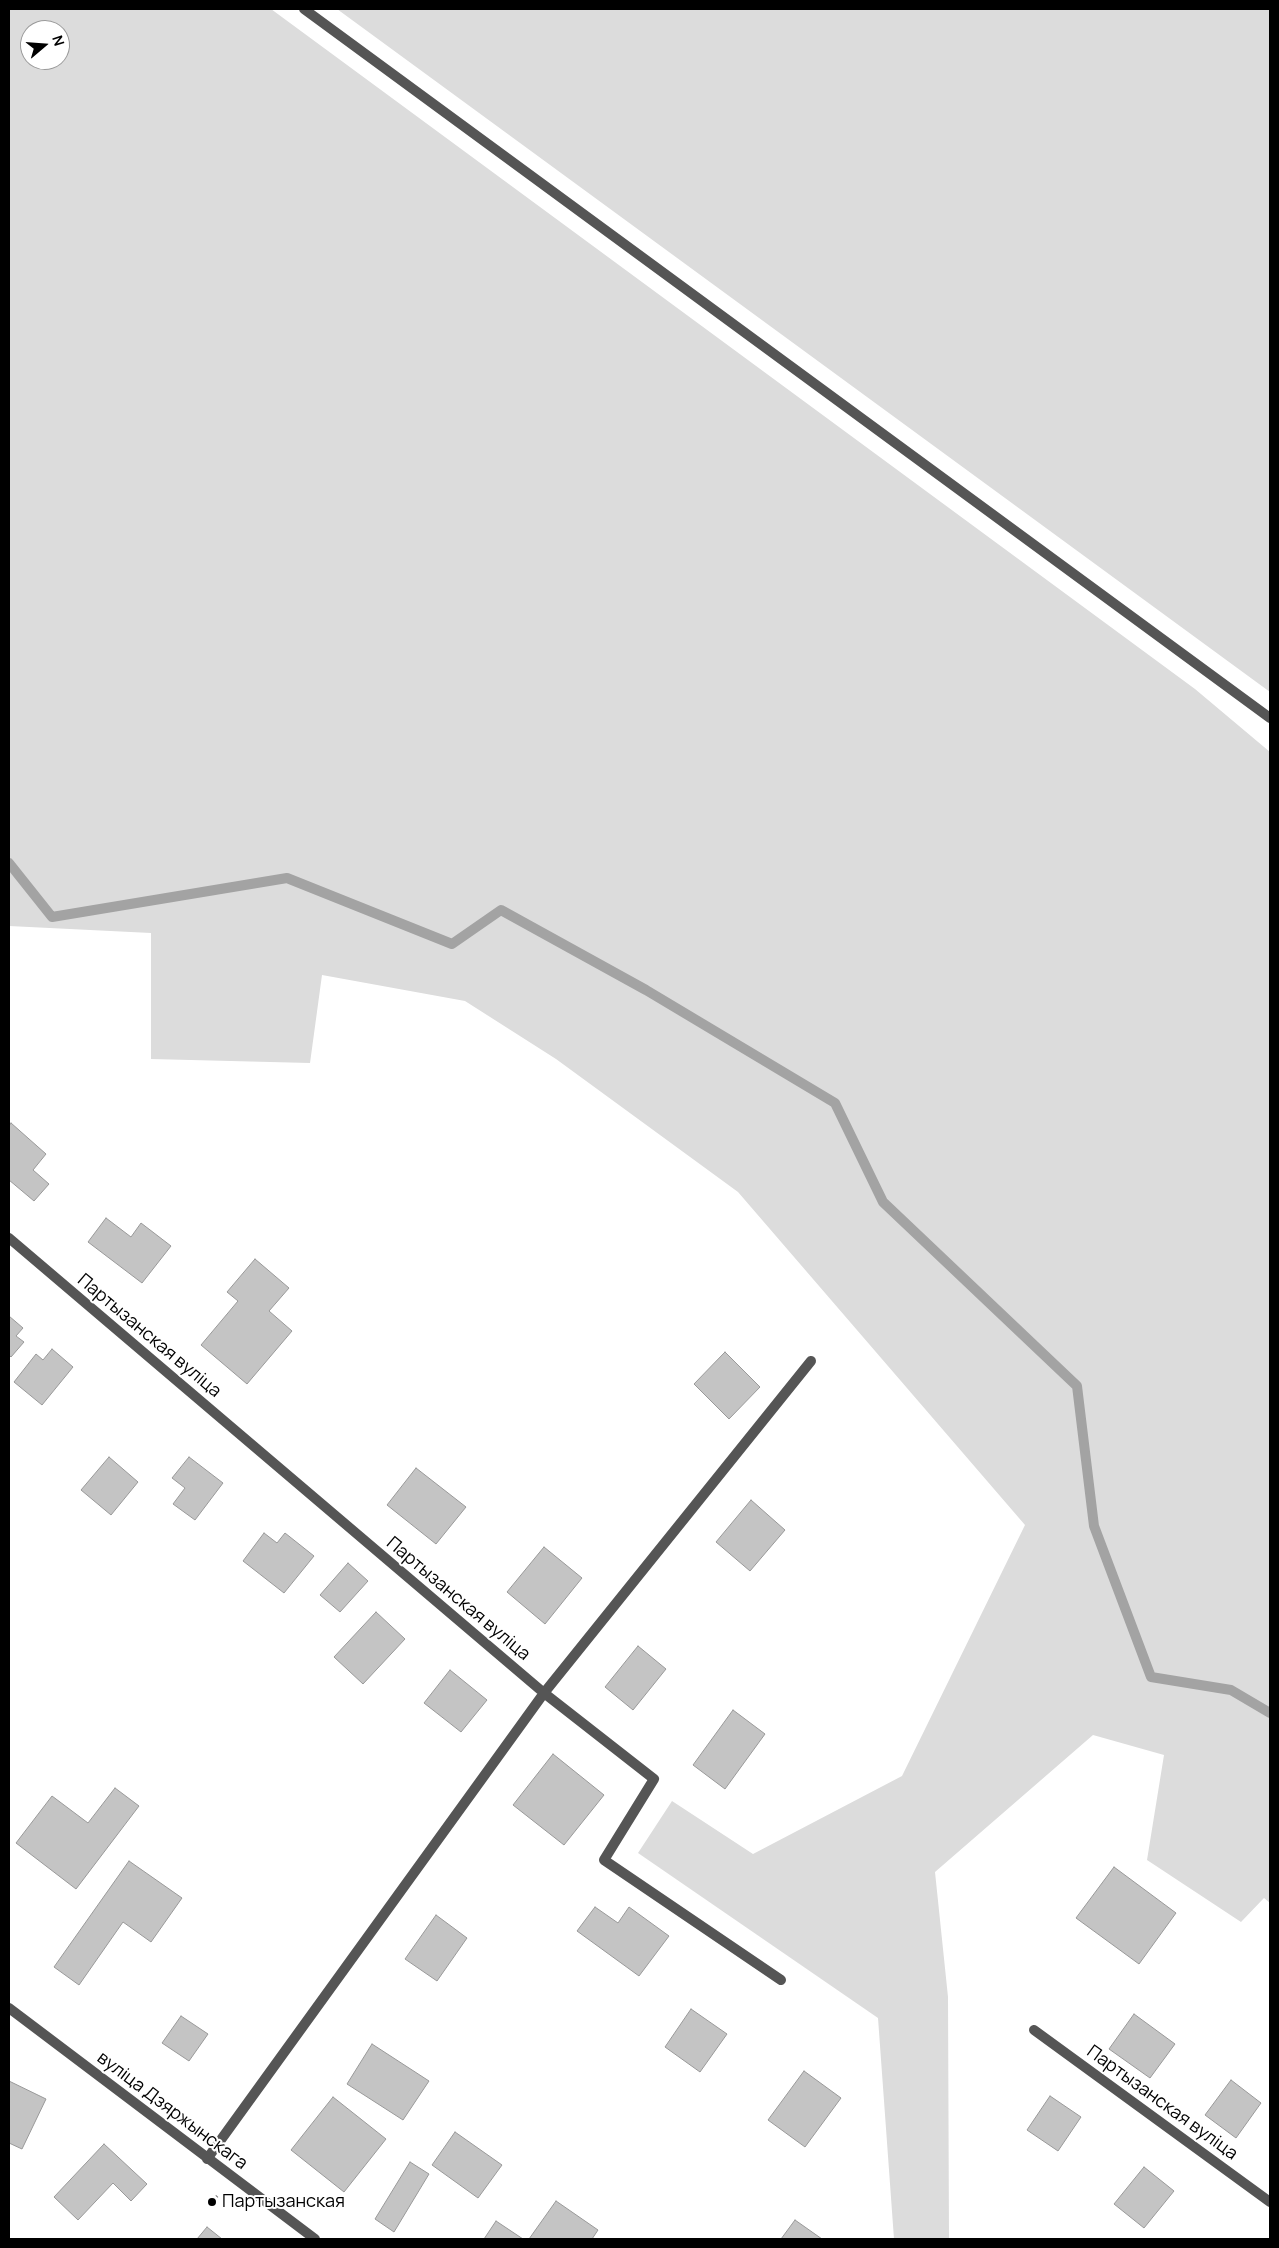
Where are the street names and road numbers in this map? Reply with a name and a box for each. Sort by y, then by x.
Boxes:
street label: Партызанская вуліца [73,1270,225,1402]
street label: Партызанская вуліца [382,1533,534,1665]
street label: Партызанская вуліца [1082,2041,1242,2165]
street label: вуліца Дзяржынскага [92,2047,252,2175]

